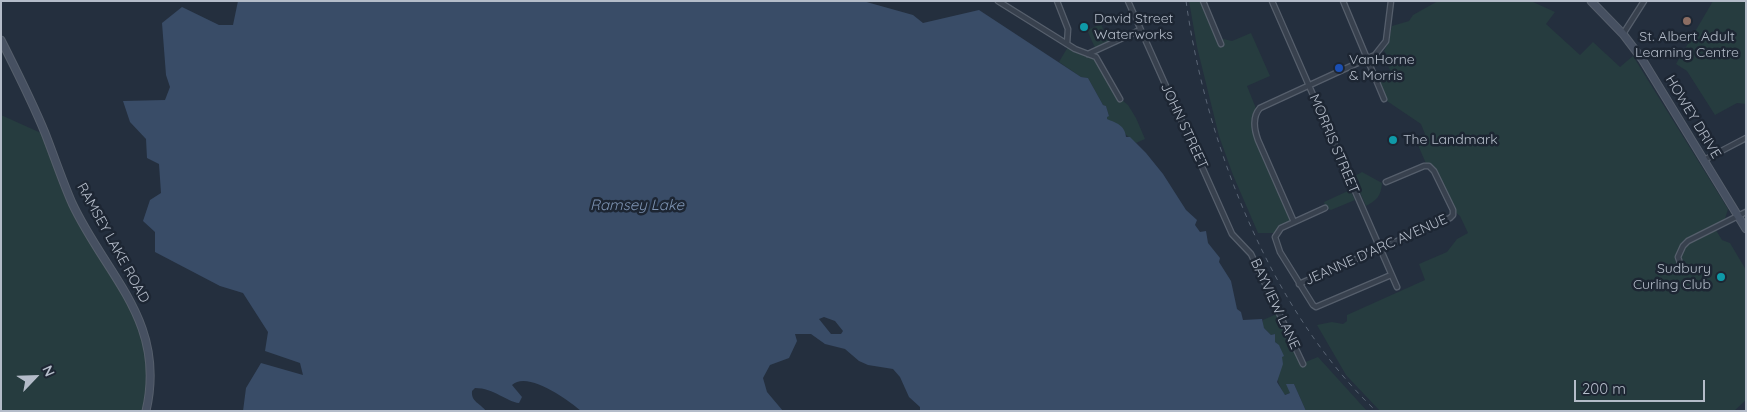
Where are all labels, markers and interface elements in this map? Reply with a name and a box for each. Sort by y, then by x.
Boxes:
place label: David Street Waterworks [1094,11,1173,44]
marker: St. Albert Adult Learning Centre [1681,15,1693,27]
marker: David Street Waterworks [1078,21,1090,33]
place label: St. Albert Adult Learning Centre [1635,29,1739,62]
place label: VanHorne & Morris [1349,52,1415,84]
marker: VanHorne & Morris [1333,62,1345,74]
street label: HOWEY DRIVE [1662,72,1724,162]
street label: JOHN STREET [1157,80,1211,172]
street label: MORRIS STREET [1305,92,1363,196]
place label: The Landmark [1403,132,1498,148]
marker: The Landmark [1387,134,1399,146]
street label: RAMSEY LAKE ROAD [73,180,153,306]
water label: Ramsey Lake [590,196,684,214]
street label: JEANNE D'ARC AVENUE [1302,211,1450,289]
street label: BAYVIEW LANE [1247,256,1303,352]
place label: Sudbury Curling Club [1633,261,1711,294]
marker: Sudbury Curling Club [1715,271,1727,283]
north arrow [10,352,60,402]
text: N [38,363,59,379]
scale bar [1577,370,1708,402]
text: 200 m [1582,379,1626,398]

